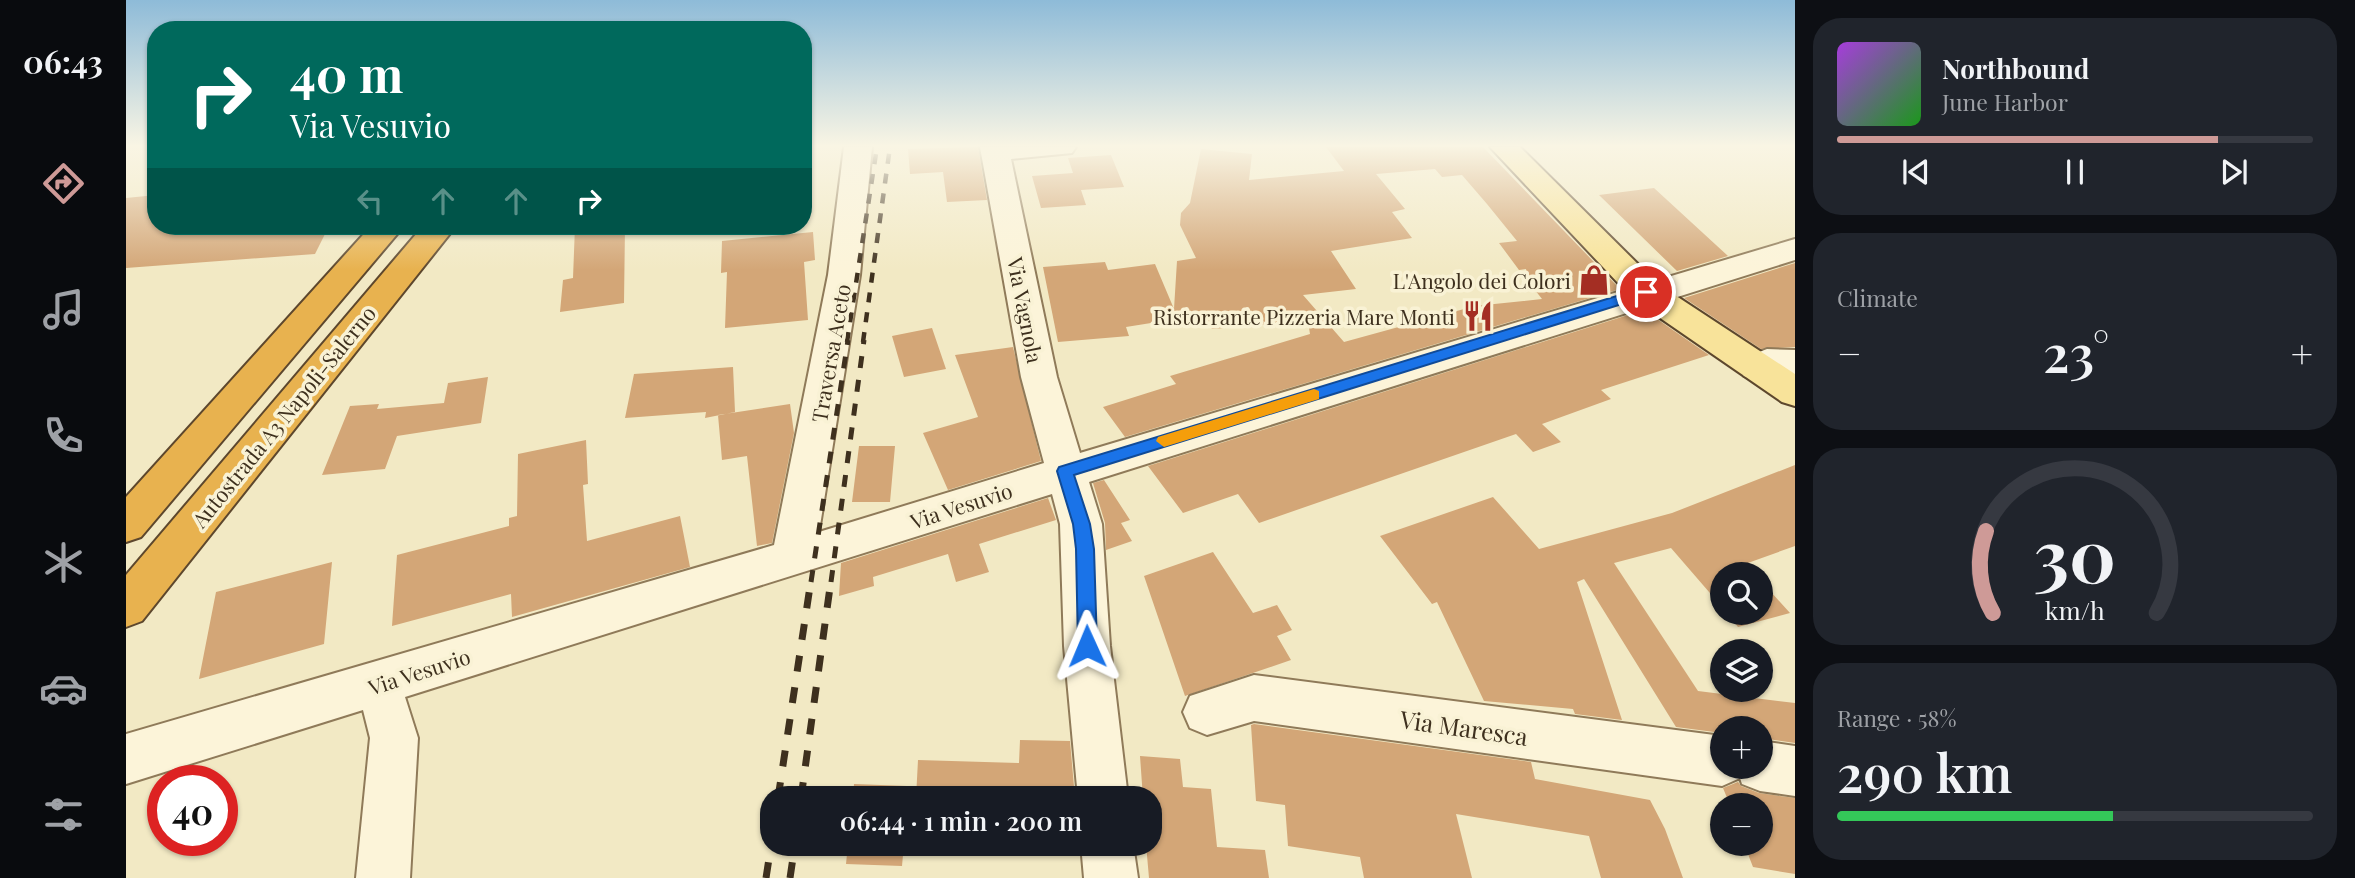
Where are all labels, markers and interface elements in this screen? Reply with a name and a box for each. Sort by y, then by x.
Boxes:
text: 06:43 [23,39,103,82]
text: 40 m [290,40,403,105]
icon: right [175,49,266,140]
text: Northbound [1942,51,2089,86]
text: June Harbor [1942,86,2068,117]
text: Via Vesuvio [290,103,451,146]
icon: previous [1897,153,1935,191]
icon: pause [2056,153,2094,191]
icon: next [2215,153,2253,191]
icon: directions [39,159,88,208]
icon: left [351,182,389,220]
icon: ahead [424,182,462,220]
icon: ahead [497,182,535,220]
icon: right [570,182,608,220]
street label: Via Vagnola [1002,254,1050,366]
pin [1616,262,1676,322]
shop icon: L'Angolo dei Colori [1577,263,1611,297]
place label: L'Angolo dei Colori [1393,266,1571,294]
icon: arrive [1627,273,1665,311]
street label: Traversa Aceto [804,282,856,424]
text: Climate [1837,282,1918,313]
icon: music [39,285,88,334]
street label: Autostrada A3 Napoli-Salerno [184,299,381,533]
restaurant icon: Ristorrante Pizzeria Mare Monti [1461,299,1495,333]
place label: Ristorrante Pizzeria Mare Monti [1153,302,1455,330]
text: 23° [2043,317,2109,386]
text: − [1837,327,1862,378]
text: + [2291,327,2313,378]
icon: phone [39,411,88,460]
street label: Via Vesuvio [905,475,1016,535]
text: 30 [2034,504,2116,601]
icon: climate [39,538,88,587]
map controls [1710,562,1773,856]
button: search [1710,562,1773,625]
text: km/h [2045,592,2105,625]
position arrow [1050,609,1124,683]
button: layers [1710,639,1773,702]
street label: Via Vesuvio [363,641,474,701]
icon: car [39,664,88,713]
street label: Via Maresca [1397,702,1530,752]
text: Range · 58% [1837,702,1957,733]
button: + [1710,716,1773,779]
text: 290 km [1837,737,2012,806]
speed limit sign: 40 [147,765,238,856]
icon: filters [39,790,88,839]
button: − [1710,793,1773,856]
text: 06:44 · 1 min · 200 m [840,803,1082,838]

